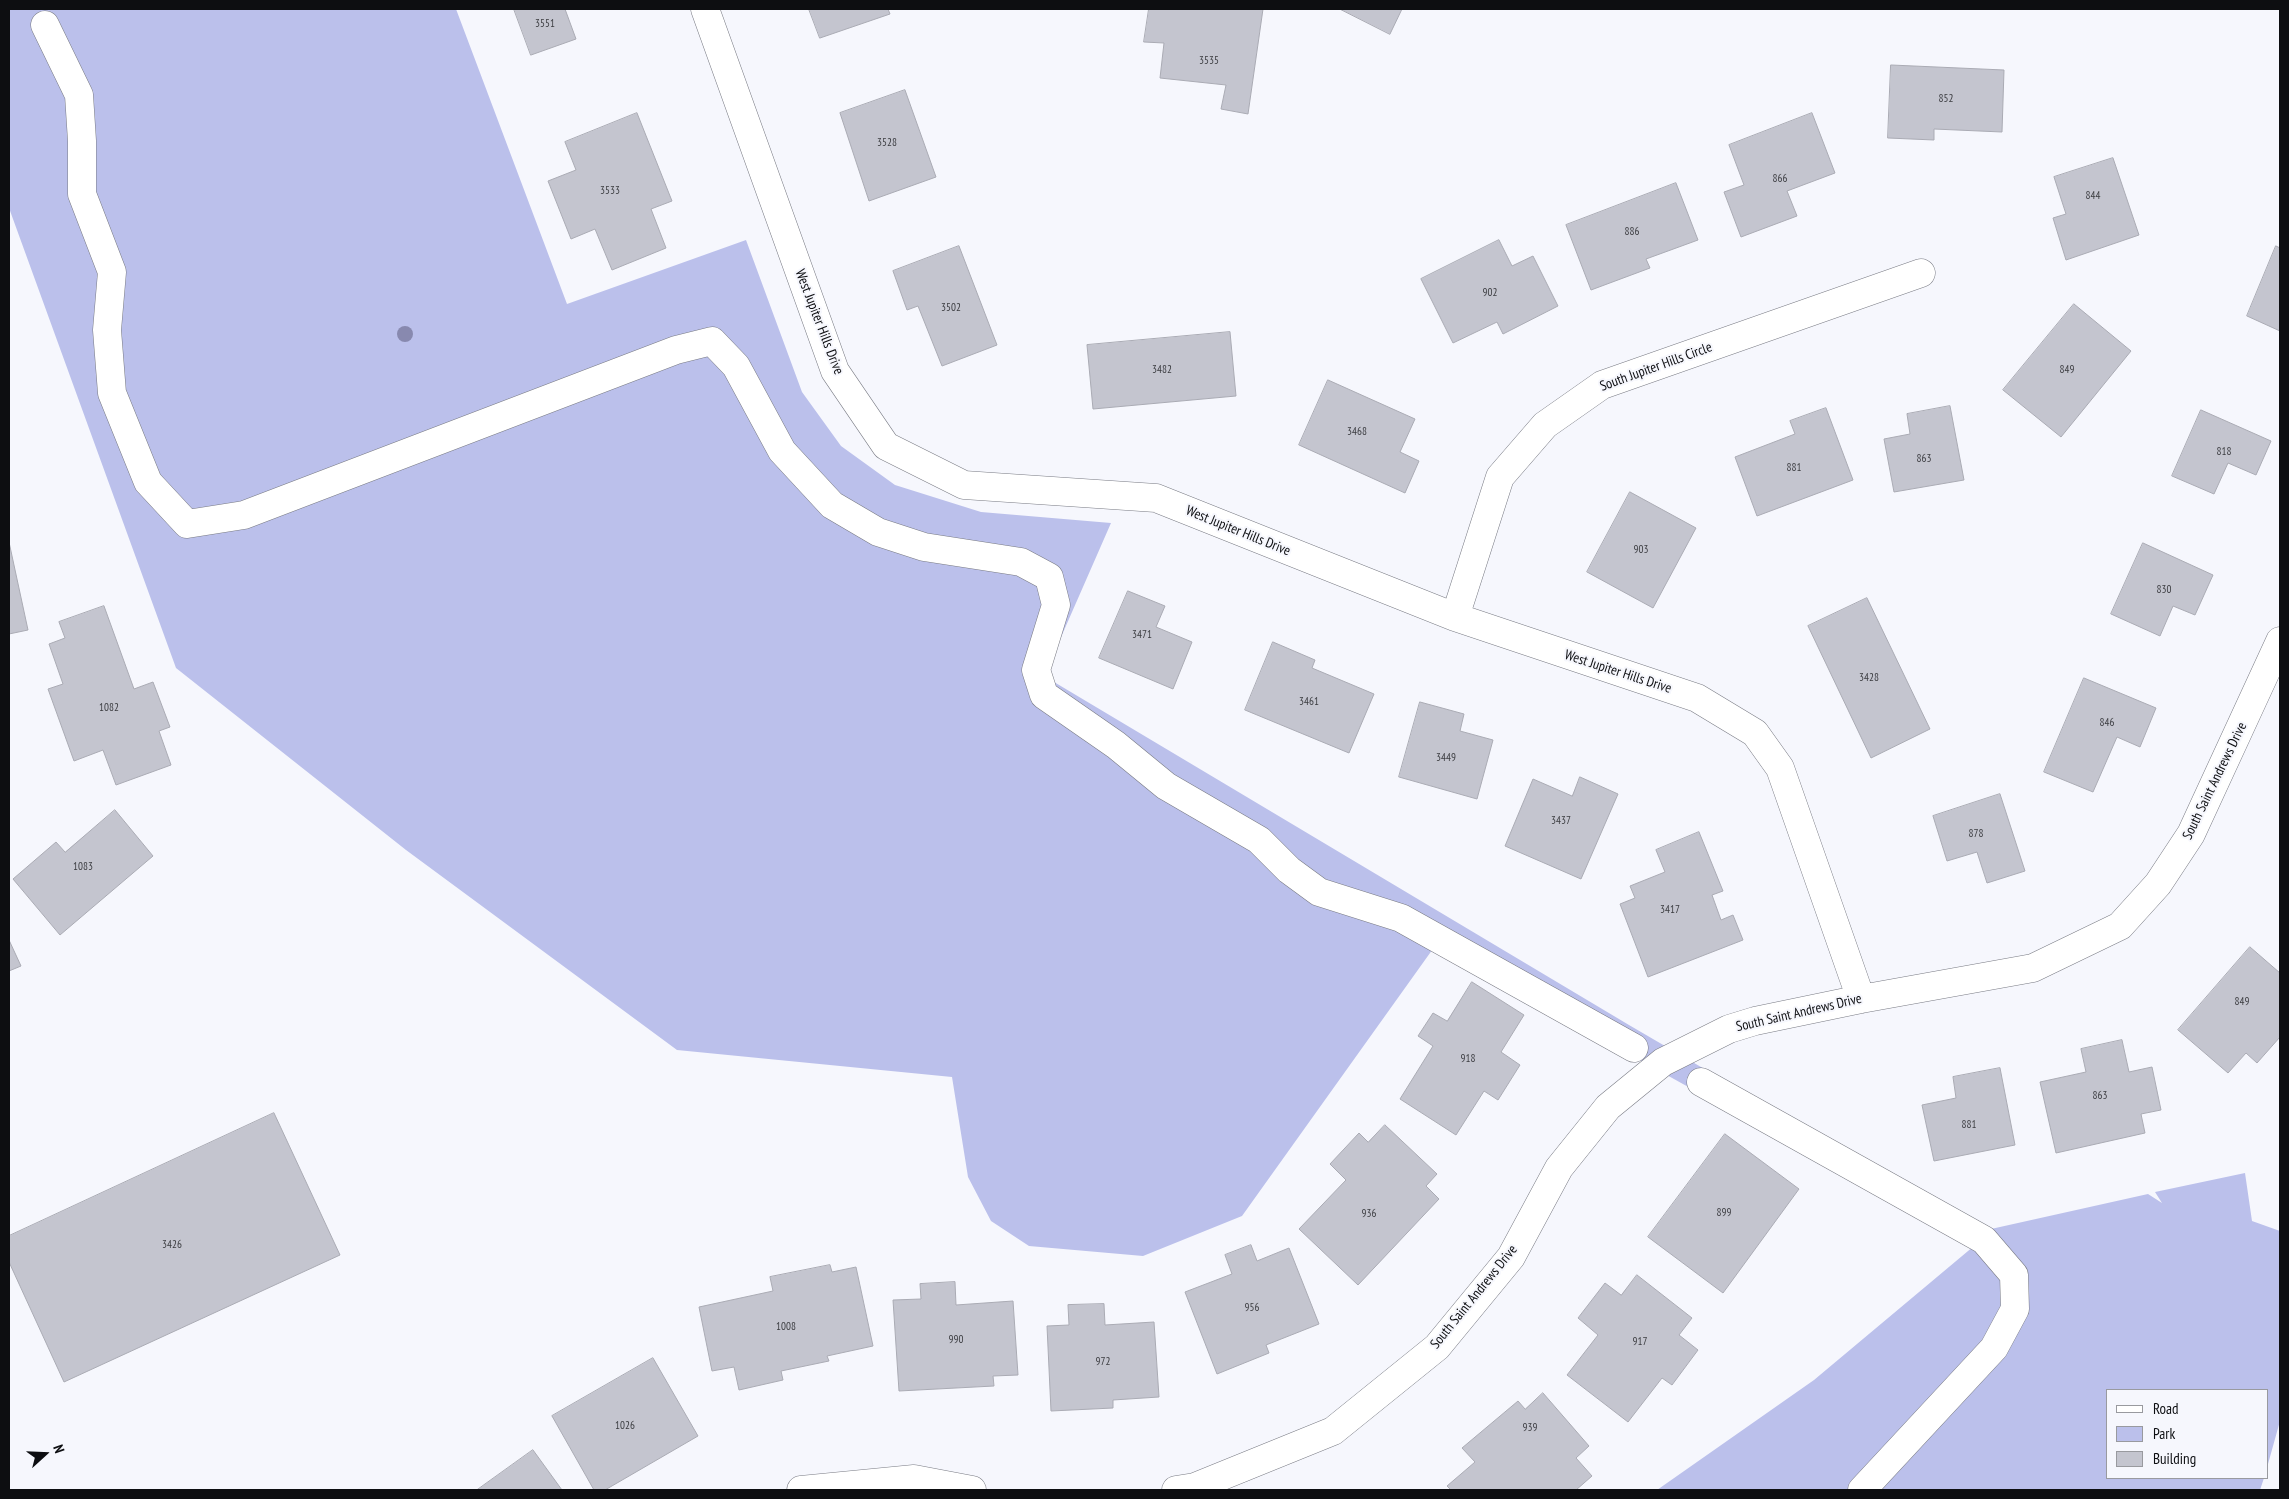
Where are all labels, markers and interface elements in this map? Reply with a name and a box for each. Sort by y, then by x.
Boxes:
house number: 3551 [535,17,555,31]
house number: 3535 [1199,54,1219,68]
house number: 852 [1939,92,1953,106]
house number: 3528 [877,136,897,150]
house number: 866 [1773,172,1787,186]
house number: 3533 [600,184,620,198]
house number: 844 [2086,189,2100,203]
house number: 886 [1625,225,1639,239]
street label: West Jupiter Hills Drive [791,267,847,377]
house number: 902 [1483,286,1497,300]
house number: 3502 [941,301,961,315]
street label: South Jupiter Hills Circle [1598,339,1714,395]
house number: 3482 [1152,363,1172,377]
house number: 849 [2060,363,2074,377]
house number: 3468 [1347,425,1367,439]
house number: 818 [2217,445,2231,459]
house number: 863 [1917,452,1931,466]
house number: 881 [1787,461,1801,475]
street label: West Jupiter Hills Drive [1183,502,1293,560]
house number: 903 [1634,543,1648,557]
house number: 830 [2157,583,2171,597]
house number: 3471 [1132,628,1152,642]
street label: West Jupiter Hills Drive [1562,647,1674,697]
house number: 3428 [1859,671,1879,685]
house number: 3461 [1299,695,1319,709]
house number: 1082 [99,701,119,715]
house number: 846 [2100,716,2114,730]
street label: South Saint Andrews Drive [2179,720,2251,842]
house number: 3449 [1436,751,1456,765]
house number: 3437 [1551,814,1571,828]
house number: 878 [1969,827,1983,841]
house number: 1083 [73,860,93,874]
house number: 3417 [1660,903,1680,917]
street label: South Saint Andrews Drive [1735,990,1863,1036]
house number: 849 [2235,995,2249,1009]
house number: 918 [1461,1052,1475,1066]
house number: 863 [2093,1089,2107,1103]
house number: 881 [1962,1118,1976,1132]
house number: 899 [1717,1206,1731,1220]
house number: 936 [1362,1207,1376,1221]
house number: 3426 [162,1238,182,1252]
street label: South Saint Andrews Drive [1427,1242,1521,1352]
house number: 956 [1245,1301,1259,1315]
house number: 1008 [776,1320,796,1334]
house number: 990 [949,1333,963,1347]
house number: 917 [1633,1335,1647,1349]
house number: 972 [1096,1355,1110,1369]
legend [2106,1389,2269,1479]
text: Road [2153,1399,2179,1418]
house number: 1026 [615,1419,635,1433]
house number: 939 [1523,1421,1537,1435]
text: Park [2153,1424,2175,1443]
north arrow [20,1429,70,1479]
text: N [49,1442,69,1456]
text: Building [2153,1449,2196,1468]

